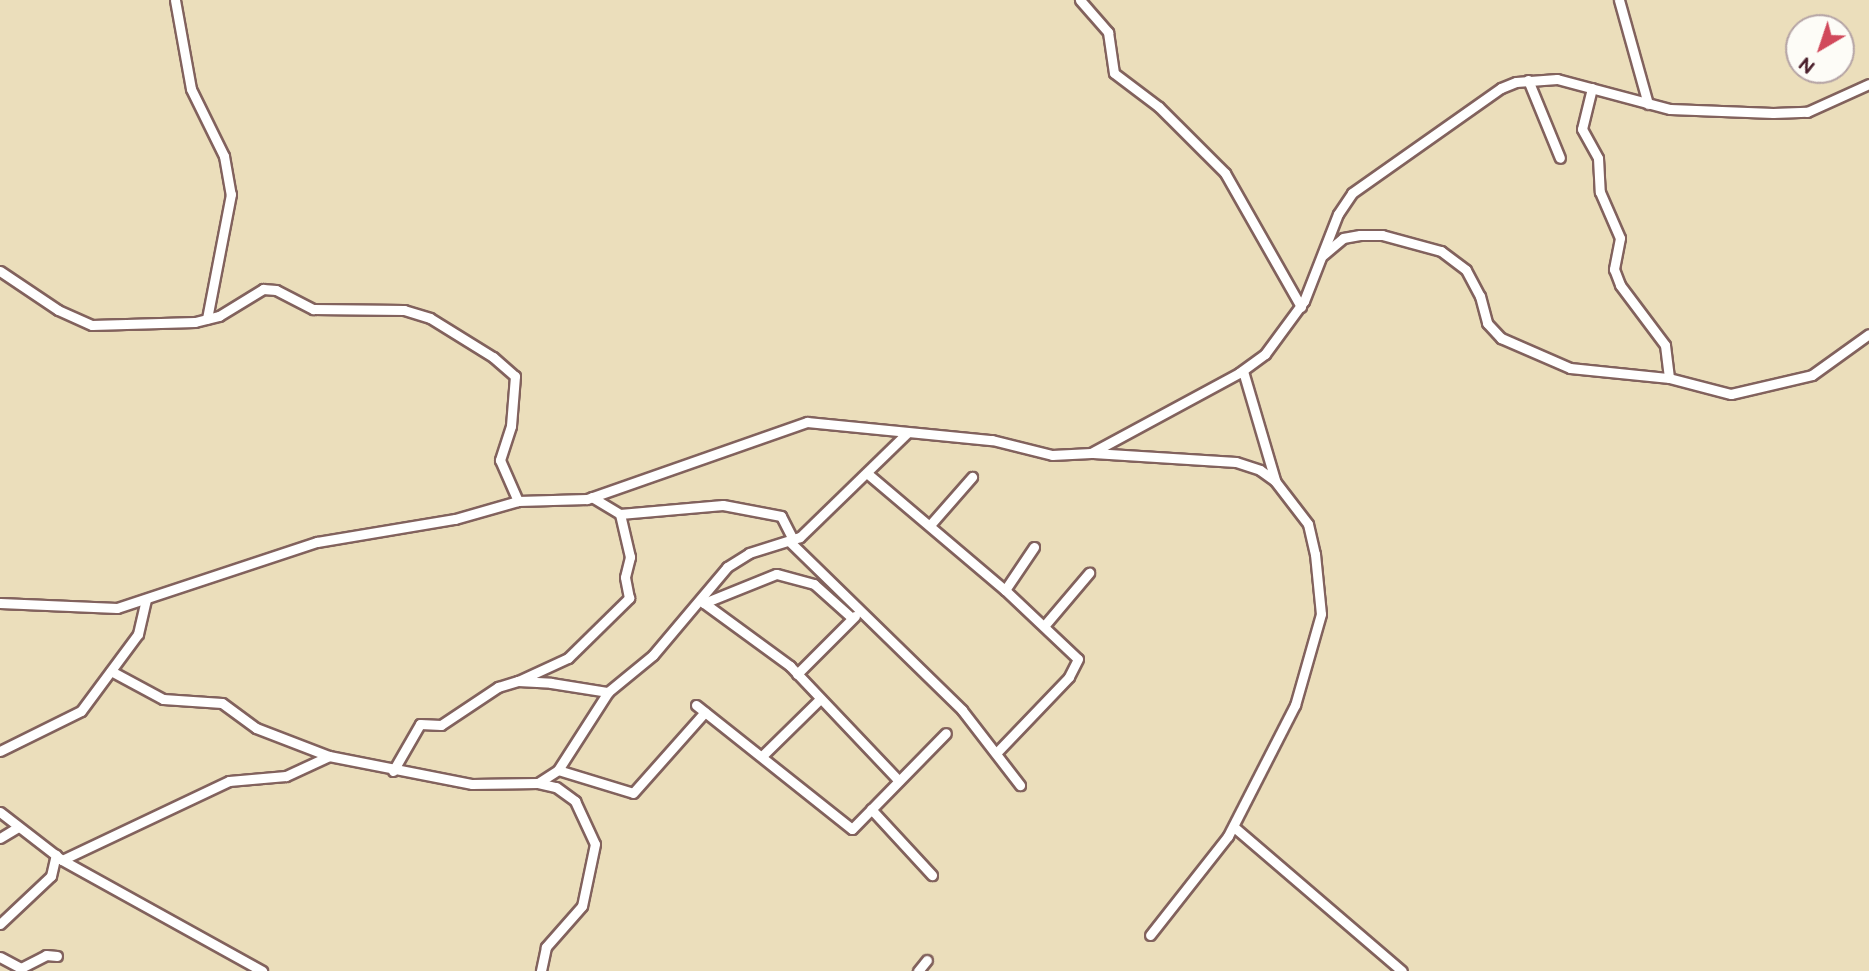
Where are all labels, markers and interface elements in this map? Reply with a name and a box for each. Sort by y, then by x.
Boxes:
north arrow [1785,14,1855,84]
text: N [1795,51,1821,78]

